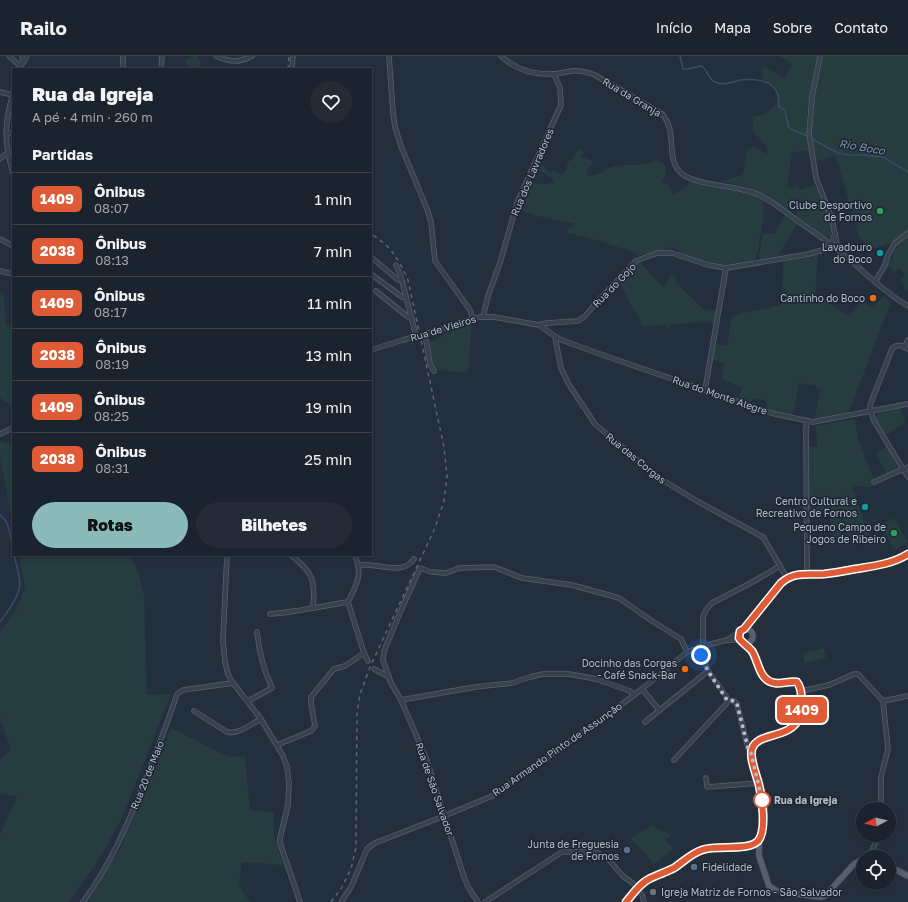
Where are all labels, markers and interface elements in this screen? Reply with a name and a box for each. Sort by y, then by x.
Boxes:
text: Railo [20,16,67,39]
text: Início [656,19,692,36]
text: Mapa [714,19,751,36]
text: Sobre [773,19,812,36]
text: Contato [834,19,888,36]
street label: Rua da Granja [601,75,663,119]
button: heart [310,81,352,123]
text: Rua da Igreja [32,82,153,105]
text: A pé · 4 min · 260 m [32,109,153,125]
street label: Rua dos Lavradores [508,126,556,218]
water label: Rio Boco [838,136,887,157]
text: Partidas [32,145,93,163]
text: Ônibus [94,182,145,200]
text: 1409 [40,190,74,207]
text: 1 min [314,190,352,208]
place label: Clube Desportivo de Fornos [789,199,872,223]
text: 08:07 [94,200,129,216]
marker: Clube Desportivo de Fornos [875,206,885,216]
text: Ônibus [95,234,146,252]
place label: Lavadouro do Boco [822,241,872,265]
text: 2038 [40,242,75,259]
text: 7 min [314,242,352,260]
marker: Lavadouro do Boco [875,248,885,258]
text: 08:13 [95,252,129,268]
street label: Rua do Gojo [590,260,638,310]
text: Ônibus [94,286,145,304]
place label: Cantinho do Boco [780,292,865,304]
marker: Cantinho do Boco [868,293,878,303]
text: 1409 [40,294,74,311]
text: 11 min [307,294,352,312]
text: 08:17 [94,304,127,320]
street label: Rua de Vieiros [409,312,477,344]
text: Ônibus [95,338,146,356]
text: 2038 [40,346,75,363]
text: 13 min [306,346,352,364]
text: 08:19 [95,356,129,372]
street label: Rua do Monte Alegre [671,373,769,417]
text: Ônibus [94,390,145,408]
text: 1409 [40,398,74,415]
text: 19 min [305,398,352,416]
text: 08:25 [94,408,129,424]
street label: Rua das Corgas [603,430,669,486]
text: Ônibus [95,442,146,460]
text: 2038 [40,450,75,467]
text: 25 min [304,450,352,468]
text: 08:31 [95,460,129,476]
place label: Centro Cultural e Recreativo de Fornos [756,495,857,519]
button: Rotas [32,502,188,548]
button: Bilhetes [196,502,352,548]
marker: Centro Cultural e Recreativo de Fornos [860,502,870,512]
place label: Pequeno Campo de Jogos de Ribeiro [793,521,886,545]
marker: Pequeno Campo de Jogos de Ribeiro [889,528,899,538]
your location [691,645,711,665]
place label: Docinho das Corgas - Café Snack-Bar [582,657,677,681]
marker: Docinho das Corgas - Café Snack-Bar [680,664,690,674]
line badge: 1409 [774,697,830,723]
street label: Rua Armando Pinto de Assunção [490,699,624,799]
text: 1409 [785,701,819,718]
street label: Rua 20 de Maio [128,739,166,811]
street label: Rua de São Salvador [413,741,457,837]
marker: Rua da Igreja [753,791,771,809]
place label: Rua da Igreja [774,794,837,806]
north arrow [856,802,896,842]
map controls [856,802,896,890]
place label: Junta de Freguesia de Fornos [528,838,619,862]
marker: Junta de Freguesia de Fornos [622,845,632,855]
button: locate [856,850,896,890]
place label: Fidelidade [702,861,752,873]
marker: Fidelidade [689,862,699,872]
place label: Igreja Matriz de Fornos - São Salvador [661,886,842,898]
marker: Igreja Matriz de Fornos - São Salvador [648,887,658,897]

